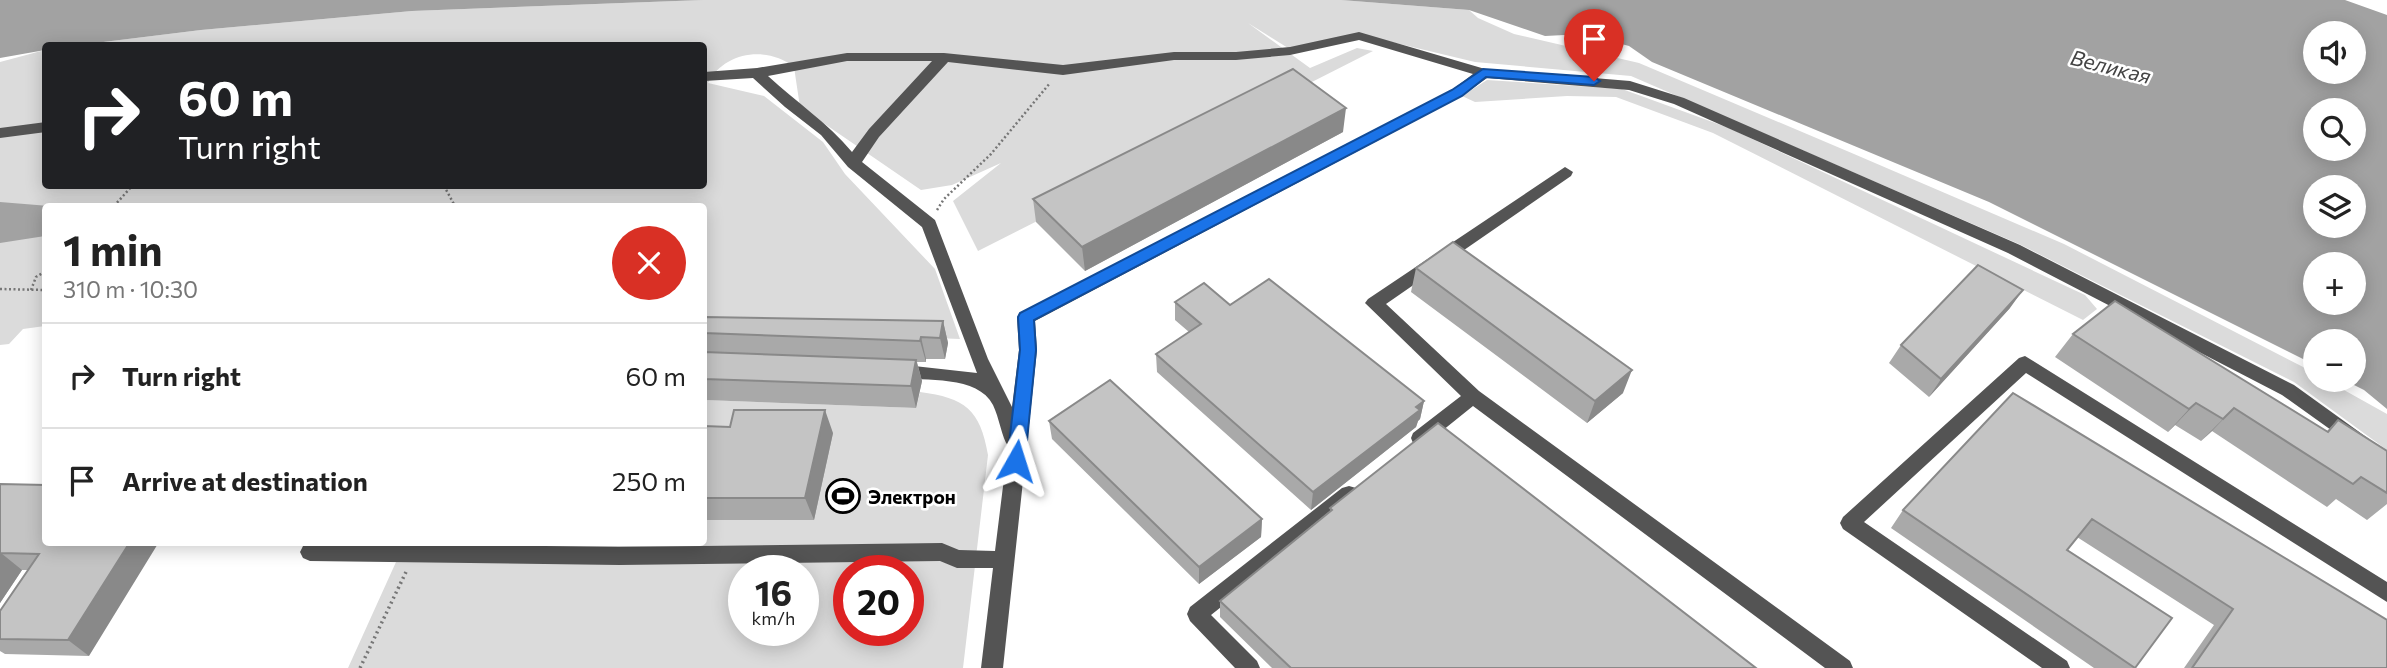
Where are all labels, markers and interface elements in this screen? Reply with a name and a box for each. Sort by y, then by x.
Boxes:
pin [1564,9,1624,81]
icon: arrive [1575,20,1613,58]
map controls [2303,21,2366,392]
button: sound [2303,21,2366,84]
water label: Великая [2068,44,2154,88]
text: 60 m [178,66,293,126]
icon: right [63,70,154,161]
button: search [2303,98,2366,161]
text: Turn right [178,126,321,166]
button: layers [2303,175,2366,238]
text: 1 min [63,223,163,275]
button: close [612,226,686,300]
button: + [2303,252,2366,315]
text: 310 m · 10:30 [63,275,198,303]
button: − [2303,329,2366,392]
icon: right [63,357,101,395]
text: Turn right [122,360,241,391]
text: 60 m [626,360,686,391]
position arrow [979,424,1053,498]
icon: arrive [63,462,101,500]
text: Arrive at destination [122,465,368,496]
text: 250 m [612,465,686,496]
sports icon: Электрон [824,477,862,515]
place label: Электрон [868,485,956,508]
speed limit sign: 20 [833,555,924,646]
text: 16 [755,570,792,613]
text: km/h [752,607,795,629]

